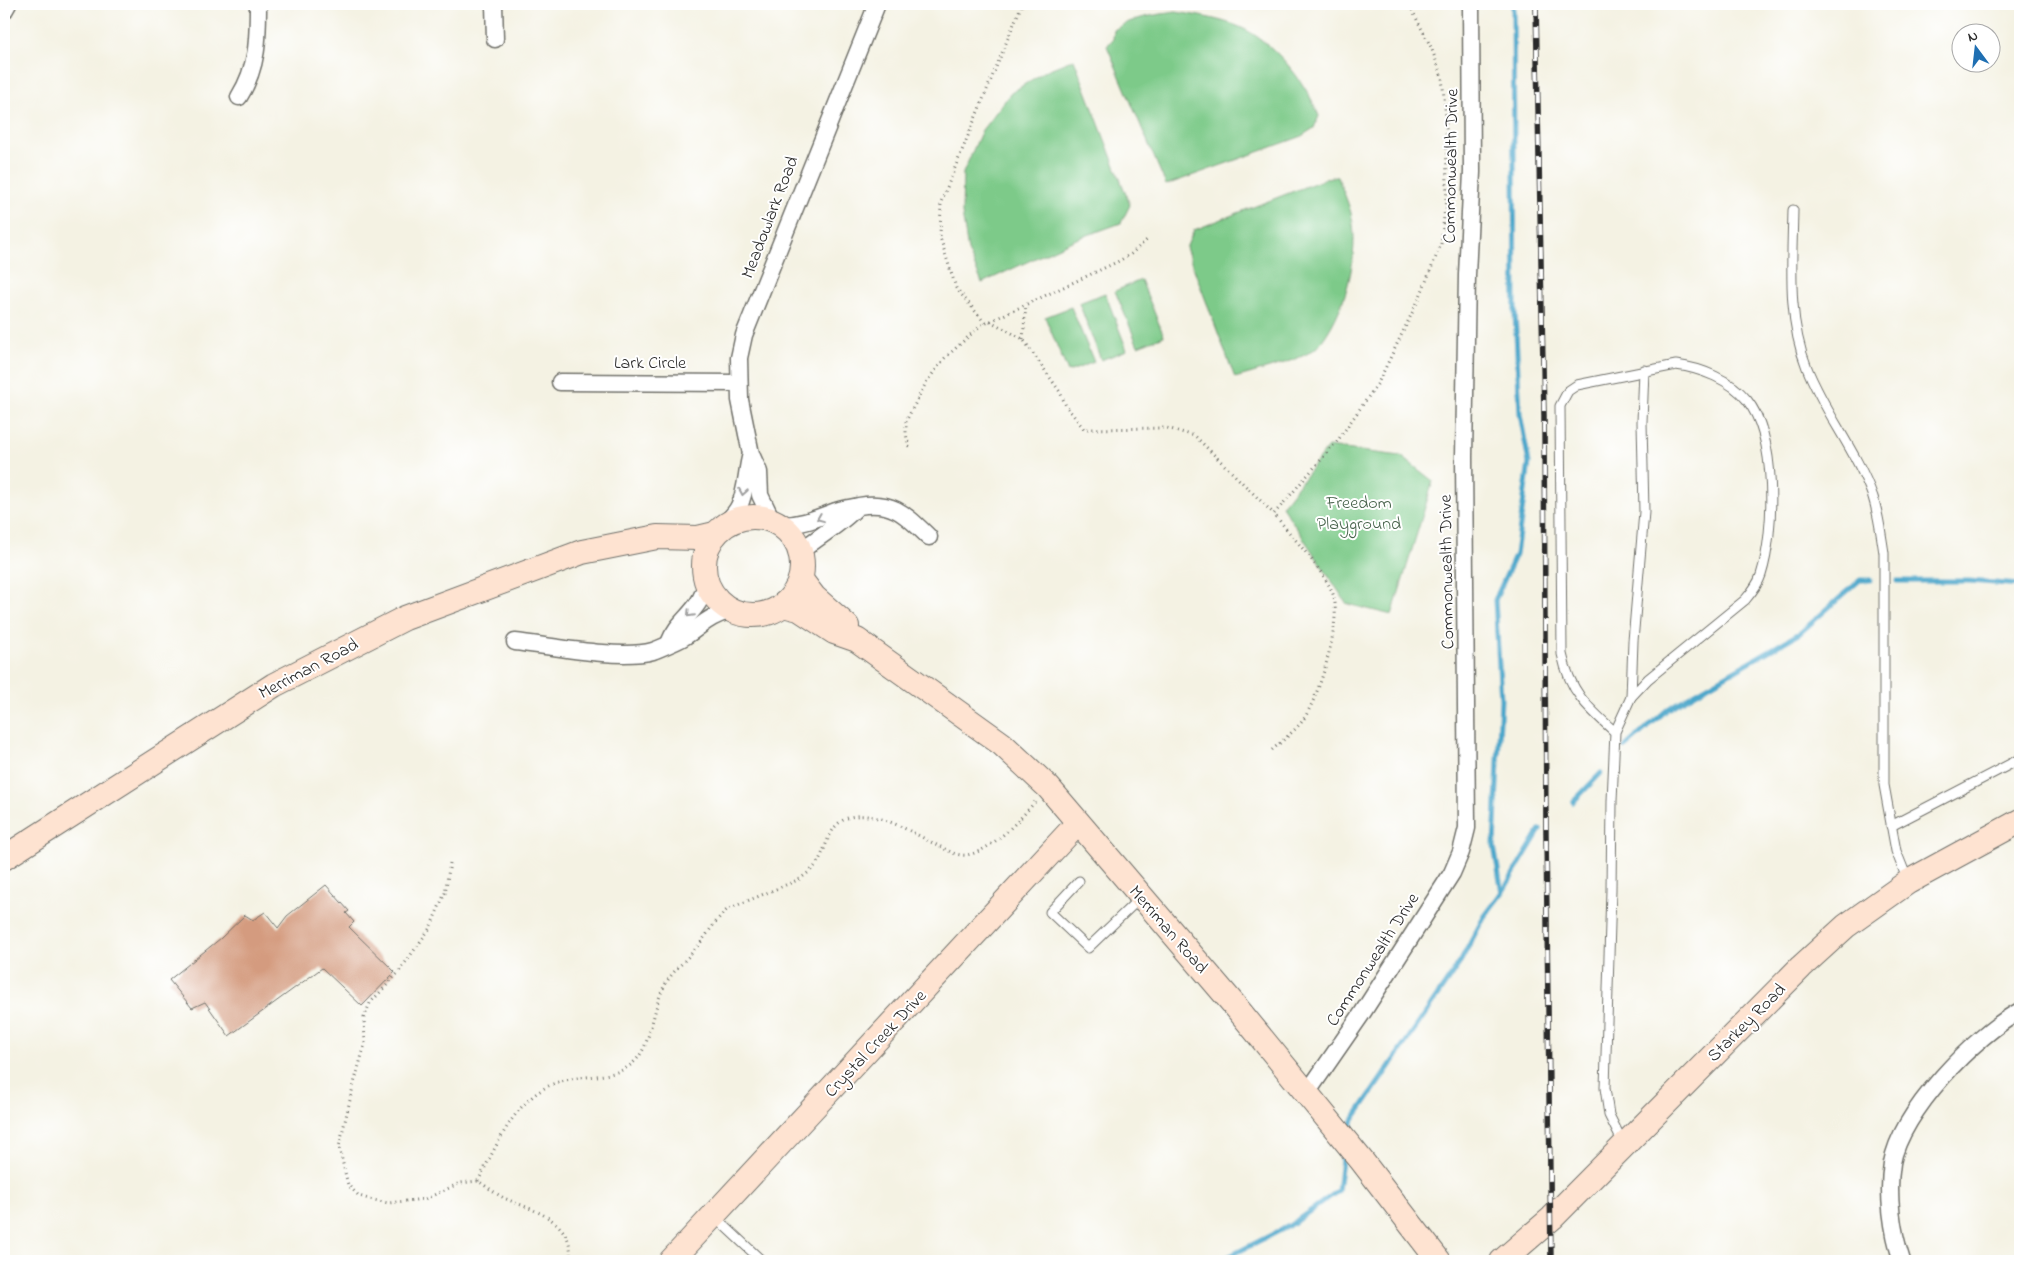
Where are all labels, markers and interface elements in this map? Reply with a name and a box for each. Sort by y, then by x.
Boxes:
north arrow [1952,22,2002,72]
text: N [1966,26,1980,48]
street label: Commonwealth Drive [1438,88,1466,244]
street label: Meadowlark Road [736,153,806,283]
street label: Lark Circle [614,351,687,377]
one-way arrow [738,487,748,496]
park label: Freedom Playground [1317,491,1401,539]
street label: Commonwealth Drive [1434,493,1462,650]
one-way arrow [816,512,825,522]
one-way arrow [687,608,696,617]
street label: Merriman Road [254,633,363,707]
street label: Merriman Road [1122,880,1213,980]
street label: Commonwealth Drive [1321,887,1427,1032]
street label: Starkey Road [1702,978,1793,1069]
street label: Crystal Creek Drive [819,984,934,1104]

